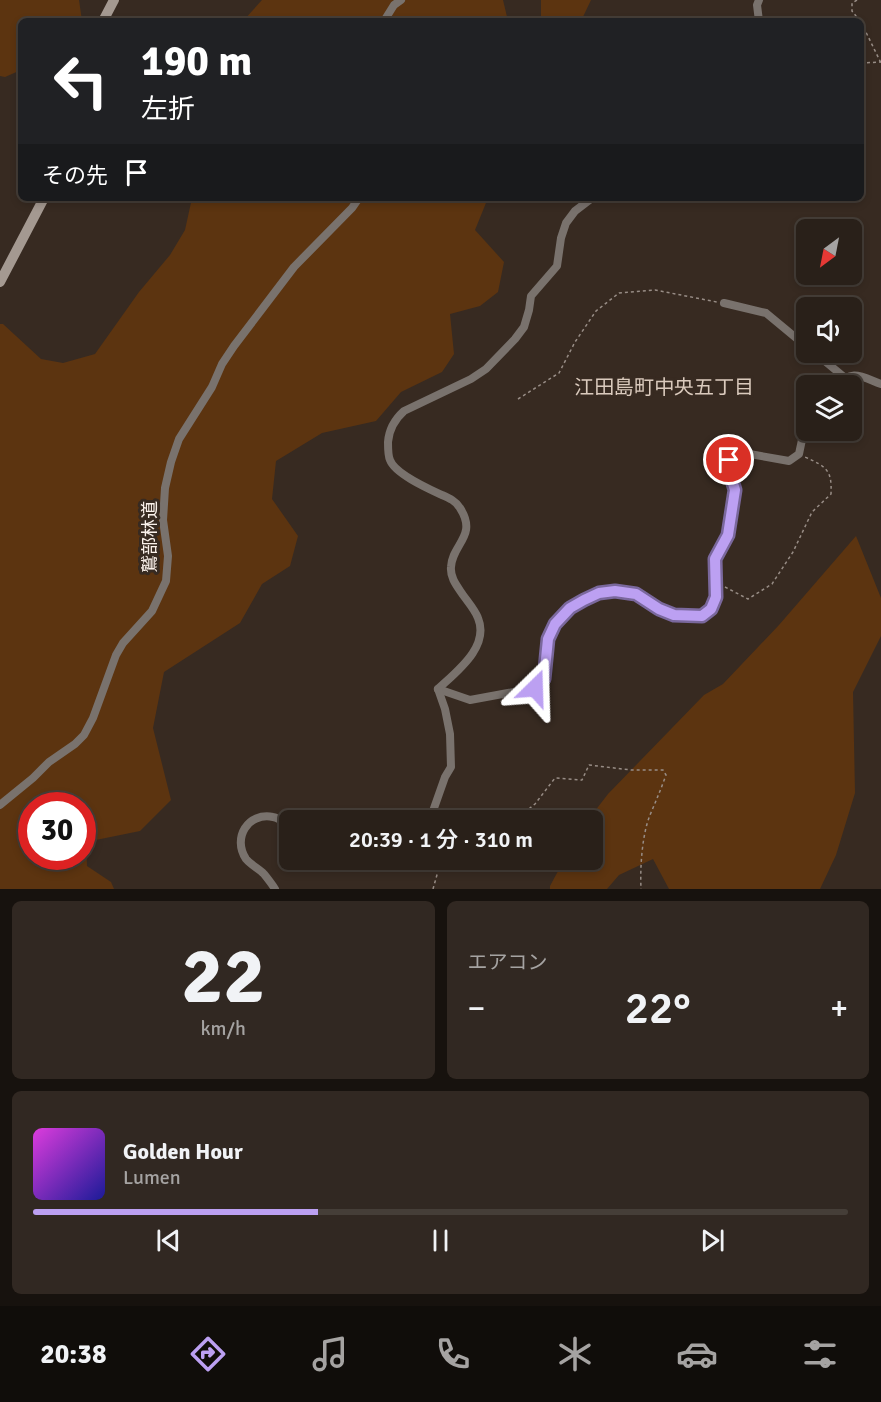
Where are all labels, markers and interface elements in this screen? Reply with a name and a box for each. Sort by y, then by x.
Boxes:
text: 190 m [141,36,252,87]
icon: left [42,42,120,120]
text: 左折 [141,93,195,126]
icon: arrive [120,156,153,189]
text: その先 [42,162,108,189]
north arrow [796,219,862,285]
map controls [796,219,862,441]
button: sound [796,297,862,363]
district label: 江田島町中央五丁目 [574,375,754,400]
button: layers [796,375,862,441]
pin [703,434,754,485]
icon: arrive [712,443,745,476]
street label: 鷲部林道 [139,501,161,573]
position arrow [503,656,567,720]
speed limit sign: 30 [18,792,96,870]
text: 20:39 · 1 分 · 310 m [349,826,533,853]
text: 22 [181,929,265,1025]
text: エアコン [468,950,548,975]
text: 22° [625,981,691,1036]
text: − [468,988,485,1029]
text: + [830,988,848,1029]
text: km/h [201,1016,246,1041]
text: Golden Hour [123,1138,243,1165]
text: Lumen [123,1165,181,1190]
icon: previous [152,1224,185,1257]
icon: pause [424,1224,457,1257]
icon: next [696,1224,729,1257]
icon: directions [187,1333,229,1375]
icon: music [309,1333,351,1375]
icon: phone [432,1333,474,1375]
icon: climate [554,1333,596,1375]
icon: car [676,1333,718,1375]
icon: filters [799,1333,841,1375]
text: 20:38 [40,1338,106,1371]

